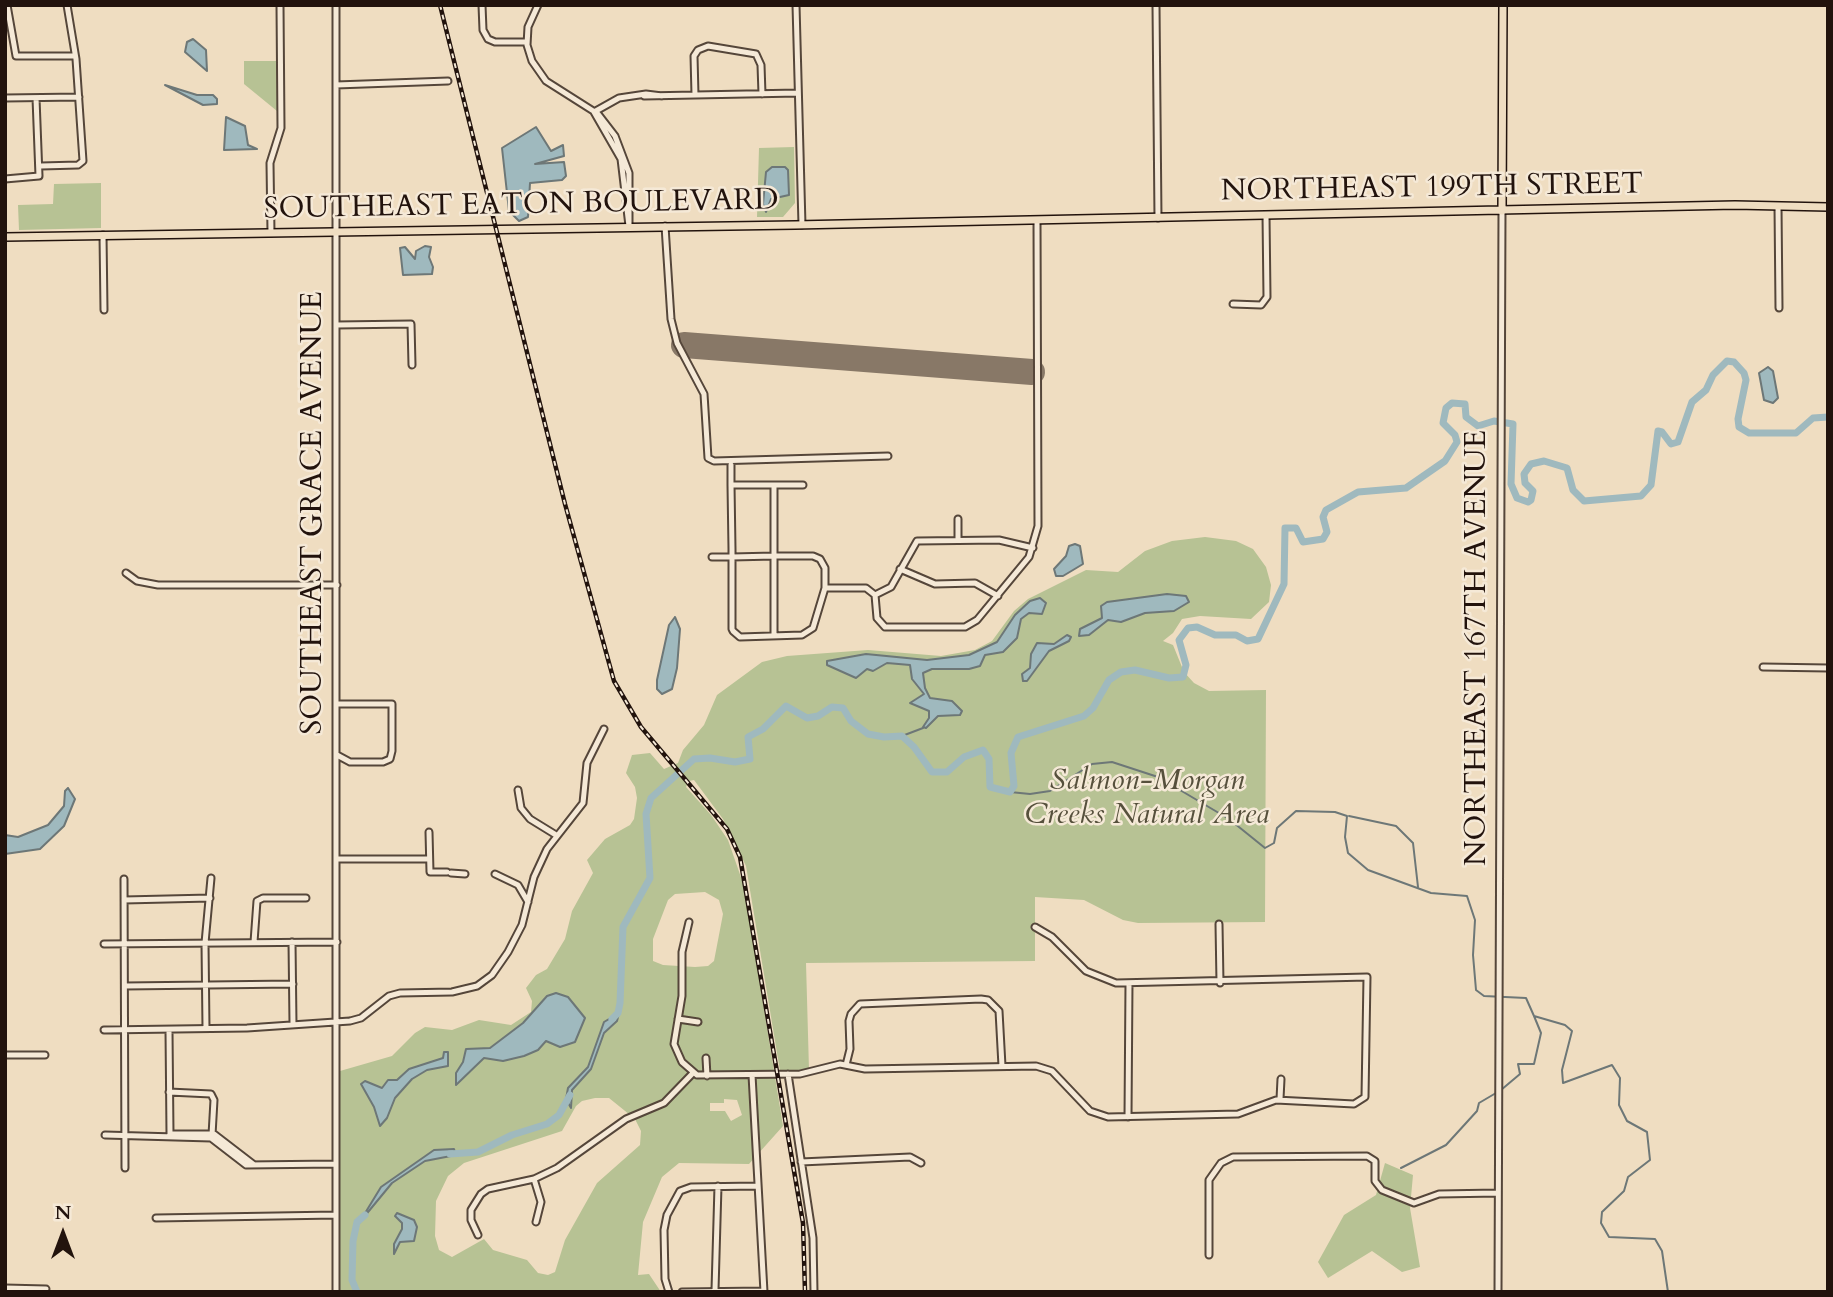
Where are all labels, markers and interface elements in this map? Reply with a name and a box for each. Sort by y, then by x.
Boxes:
street label: NORTHEAST 199TH STREET [1221,167,1643,211]
street label: SOUTHEAST EATON BOULEVARD [263,184,779,228]
street label: SOUTHEAST GRACE AVENUE [296,291,332,735]
street label: NORTHEAST 167TH AVENUE [1460,430,1496,866]
park label: Salmon-Morgan Creeks Natural Area [1025,764,1269,834]
north arrow [28,1199,98,1269]
text: N [55,1200,71,1226]

